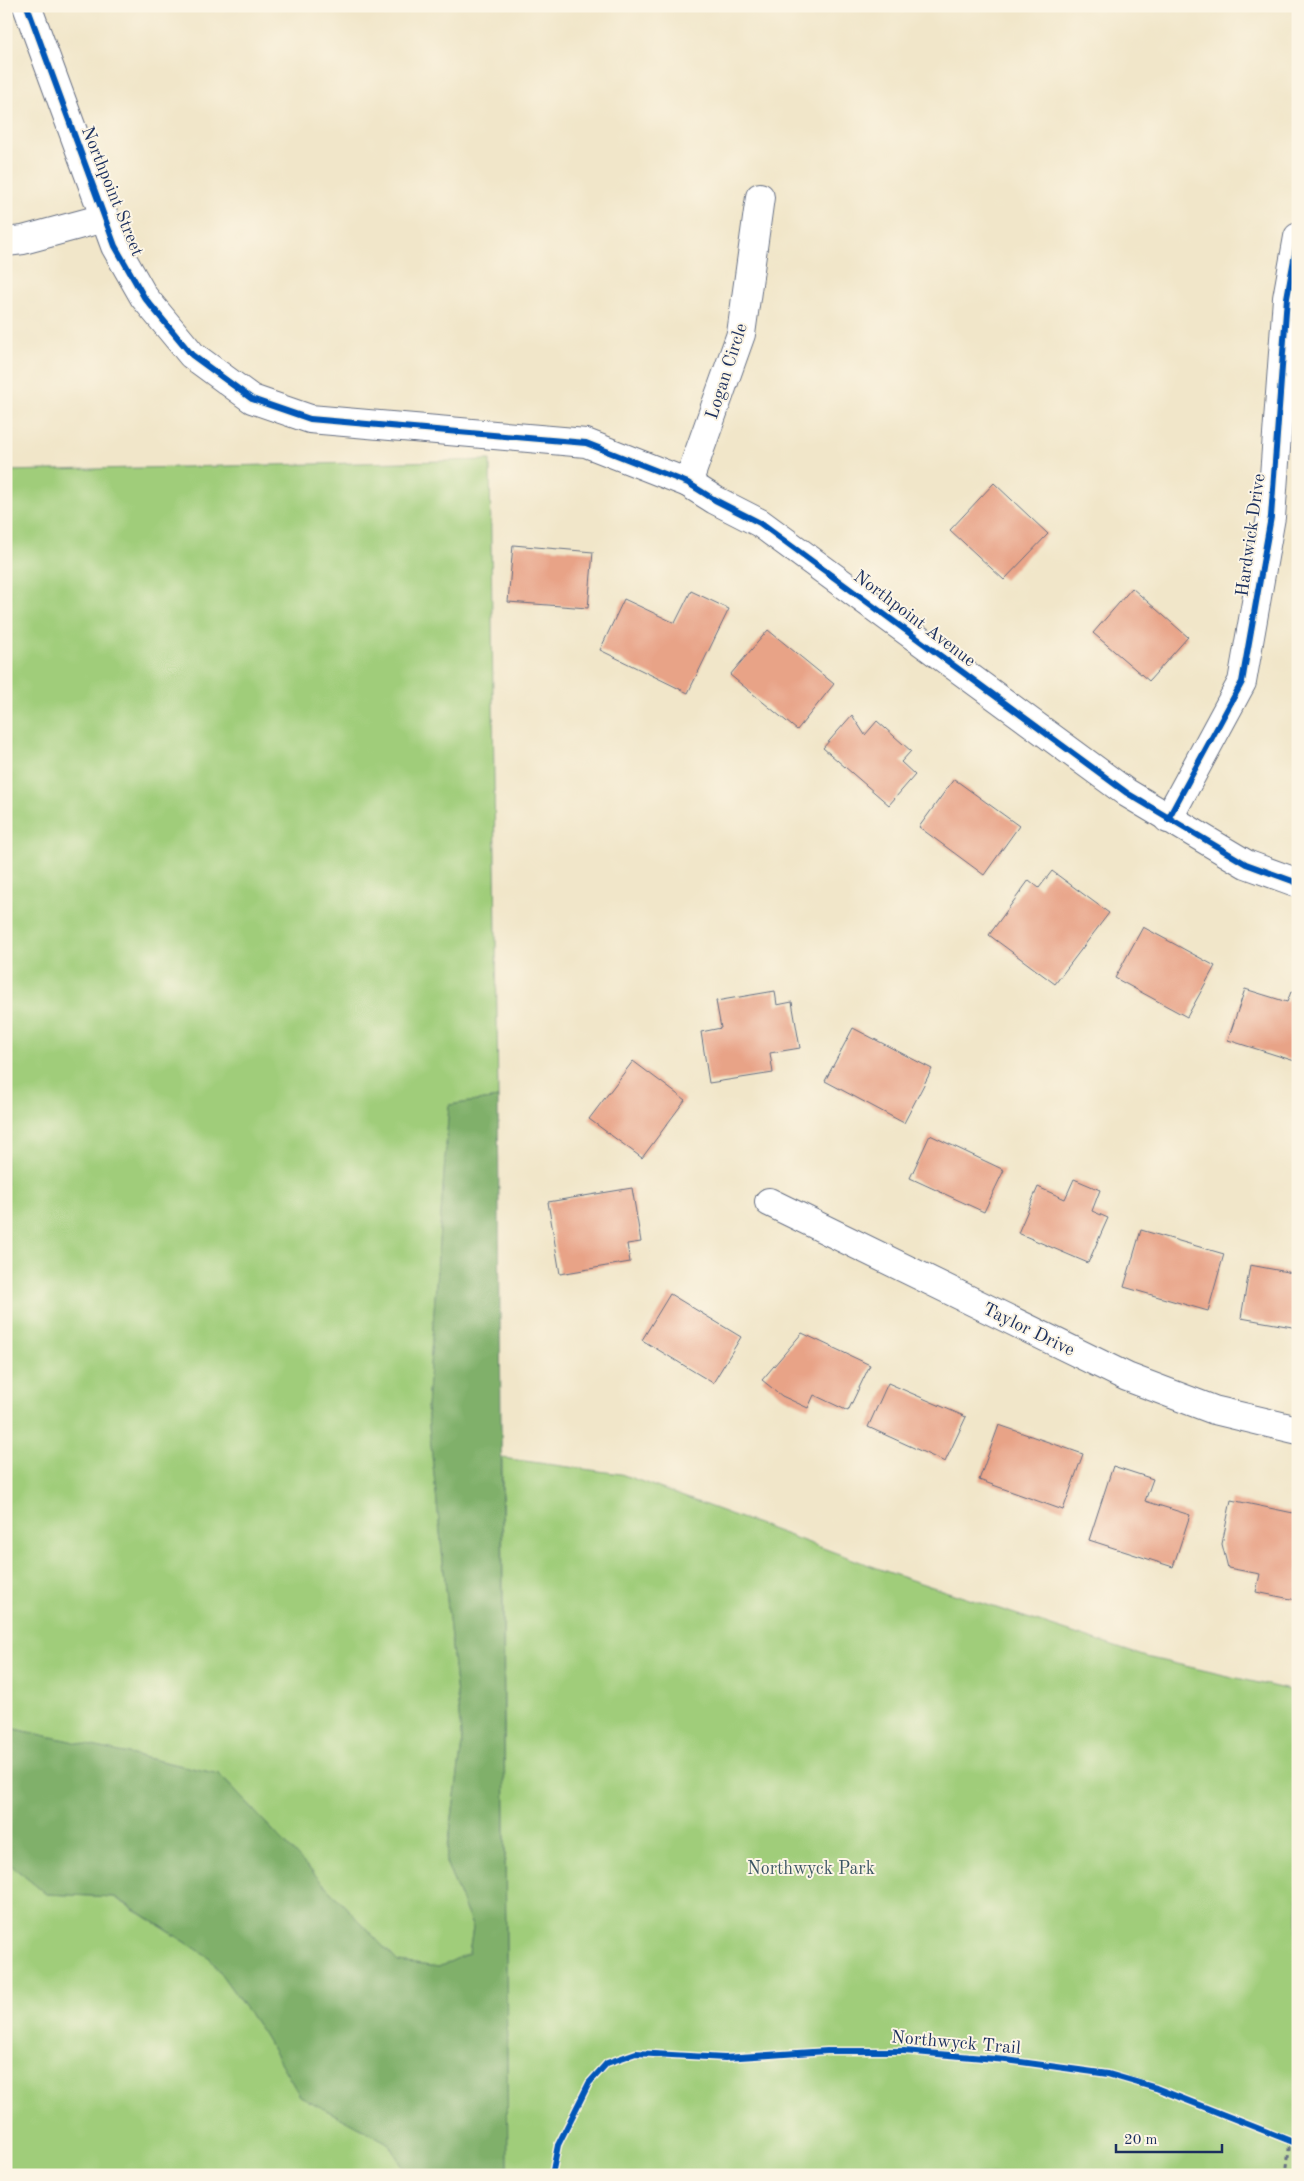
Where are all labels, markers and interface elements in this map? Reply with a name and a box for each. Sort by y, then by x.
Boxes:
street label: Northpoint Street [78,124,146,259]
street label: Logan Circle [703,321,751,421]
street label: Hardwick Drive [1233,472,1269,598]
street label: Northpoint Avenue [850,567,979,670]
street label: Taylor Drive [980,1300,1077,1360]
park label: Northwyck Park [747,1860,875,1878]
street label: Northwyck Trail [890,2028,1022,2058]
scale bar [1116,2121,1223,2153]
text: 20 m [1124,2133,1158,2148]

